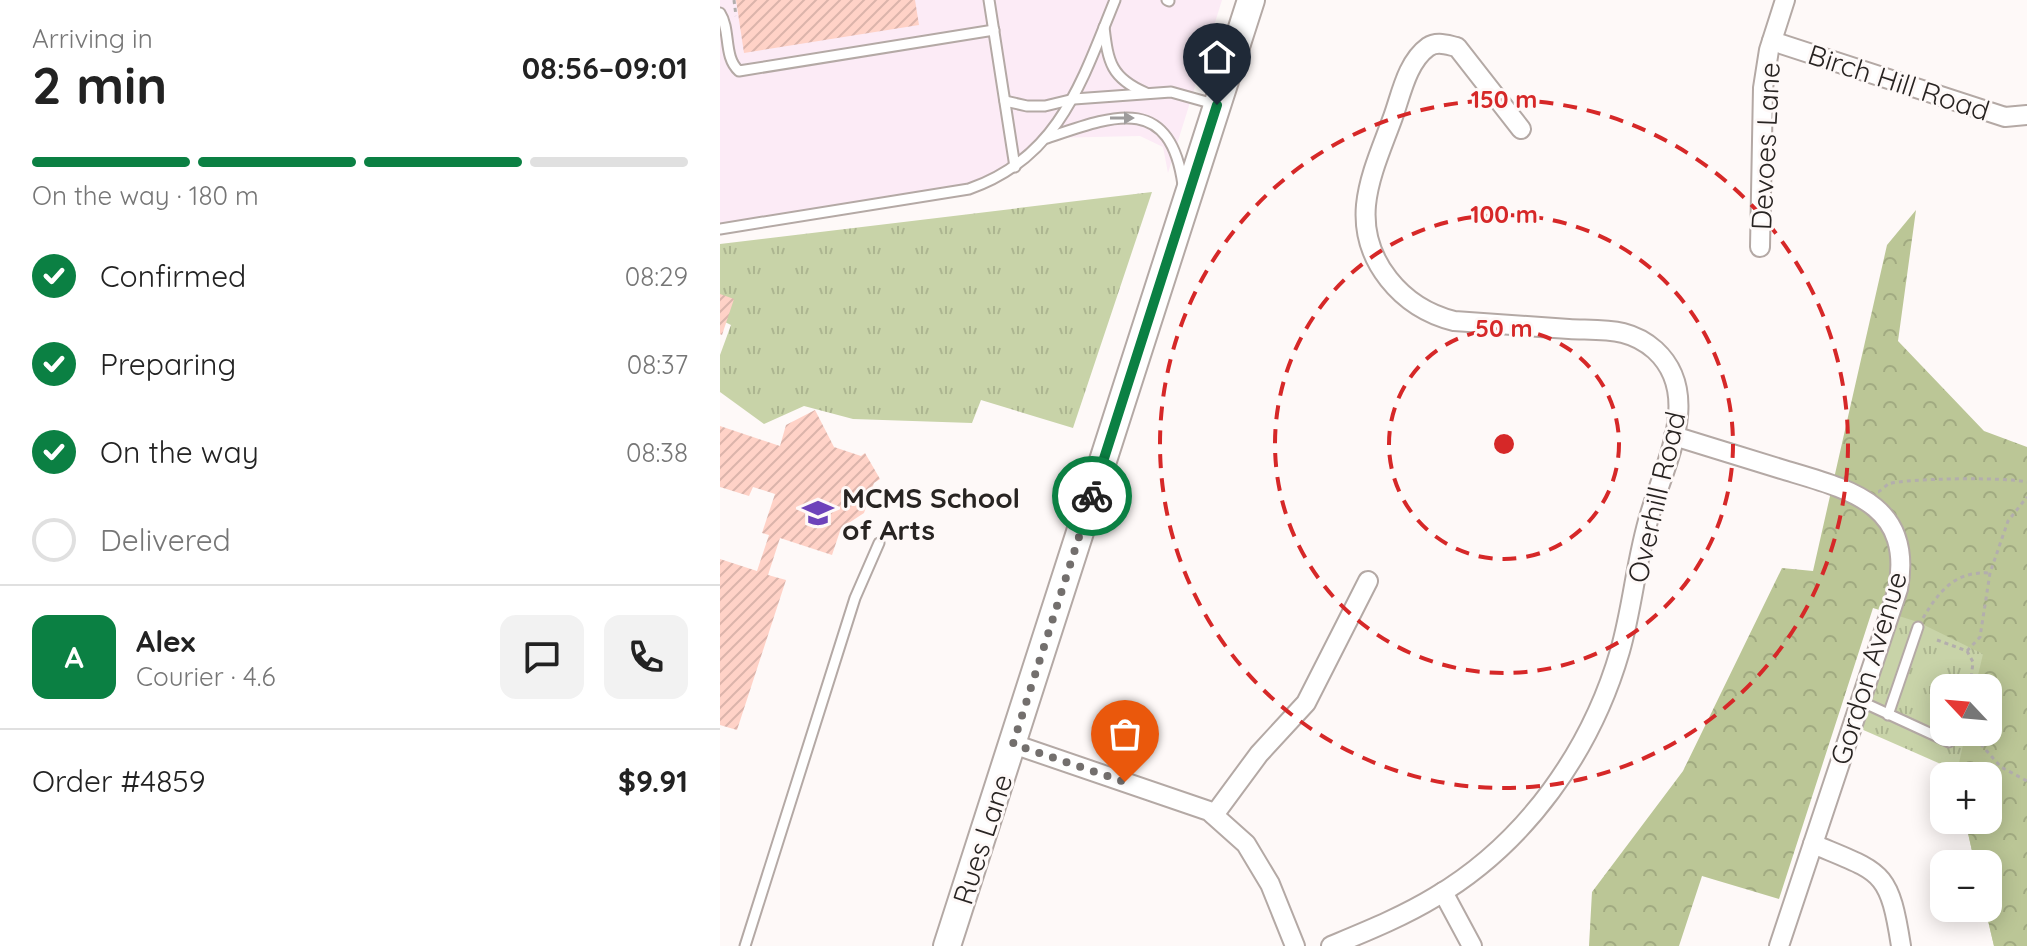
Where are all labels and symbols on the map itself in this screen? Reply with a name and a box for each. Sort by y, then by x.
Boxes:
pin [1183,23,1251,105]
street label: Birch Hill Road [1804,36,1994,128]
street label: Devoes Lane [1743,61,1787,231]
text: 150 m [1471,84,1537,114]
one-way arrow [1110,112,1135,124]
text: 100 m [1470,199,1538,229]
text: 50 m [1475,313,1533,343]
street label: Overhill Road [1619,408,1693,586]
centre of rings [1490,430,1518,458]
courier [1052,456,1132,536]
place label: MCMS School of Arts [842,480,1020,547]
school or university icon: MCMS School of Arts [801,496,835,530]
street label: Gordon Avenue [1822,567,1914,769]
north arrow [1930,674,2002,746]
pin [1091,700,1159,782]
street label: Rues Lane [945,769,1019,909]

